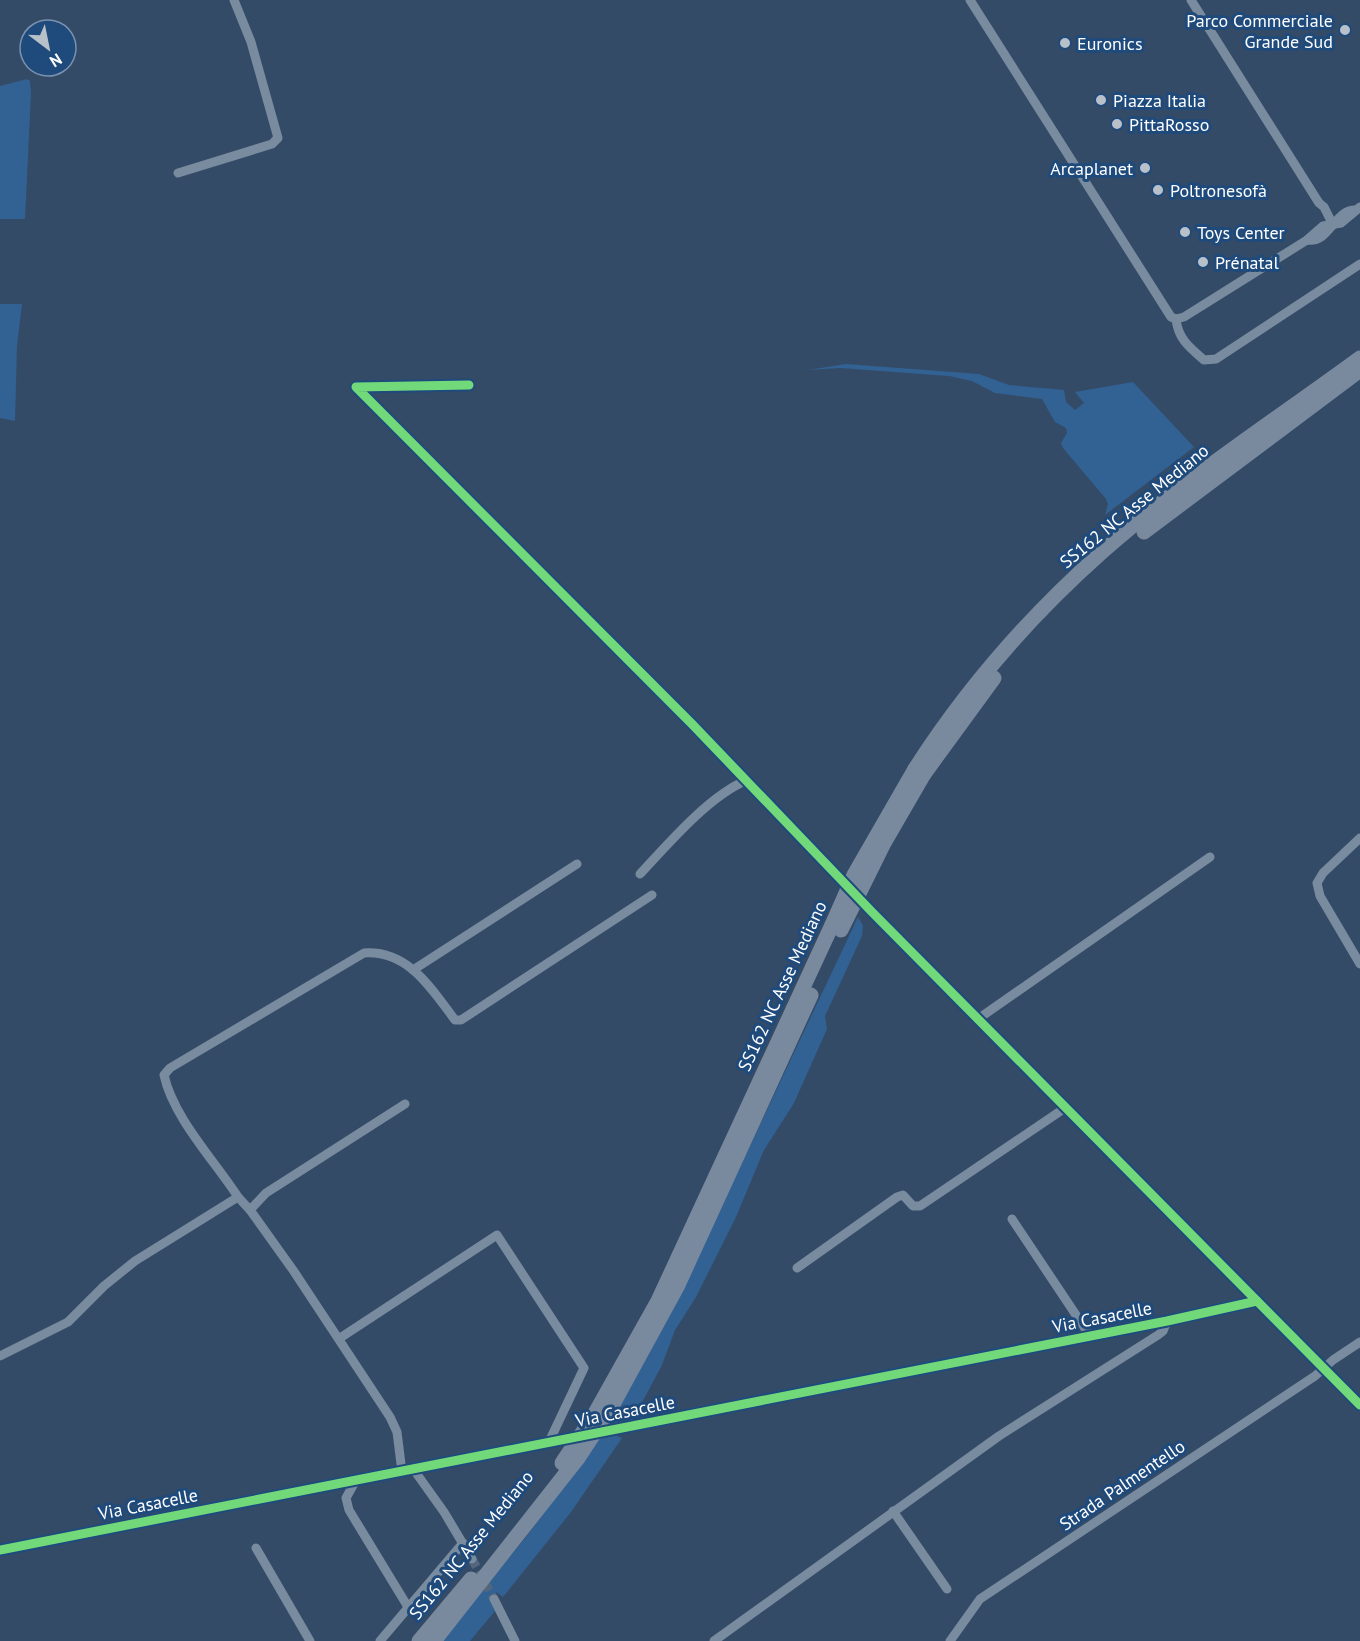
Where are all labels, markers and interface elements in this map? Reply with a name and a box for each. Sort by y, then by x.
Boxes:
place label: Parco Commerciale Grande Sud [1186,9,1333,53]
north arrow [18,18,78,78]
marker: Parco Commerciale Grande Sud [1338,23,1352,37]
place label: Euronics [1077,32,1142,55]
marker: Euronics [1058,36,1072,50]
text: N [46,49,66,72]
place label: Piazza Italia [1113,89,1206,112]
marker: Piazza Italia [1094,93,1108,107]
place label: PittaRosso [1129,113,1209,136]
marker: PittaRosso [1110,117,1124,131]
place label: Arcaplanet [1050,157,1133,180]
marker: Arcaplanet [1138,161,1152,175]
place label: Poltronesofà [1170,179,1267,202]
marker: Poltronesofà [1151,183,1165,197]
place label: Toys Center [1197,221,1285,244]
marker: Toys Center [1178,225,1192,239]
place label: Prénatal [1215,251,1279,274]
marker: Prénatal [1196,255,1210,269]
street label: SS162 NC Asse Mediano [1055,439,1213,573]
street label: SS162 NC Asse Mediano [732,897,832,1075]
street label: Via Casacelle [1049,1296,1154,1338]
street label: Via Casacelle [572,1390,677,1432]
street label: Strada Palmentello [1055,1434,1189,1536]
street label: SS162 NC Asse Mediano [404,1466,538,1624]
street label: Via Casacelle [95,1483,200,1525]

